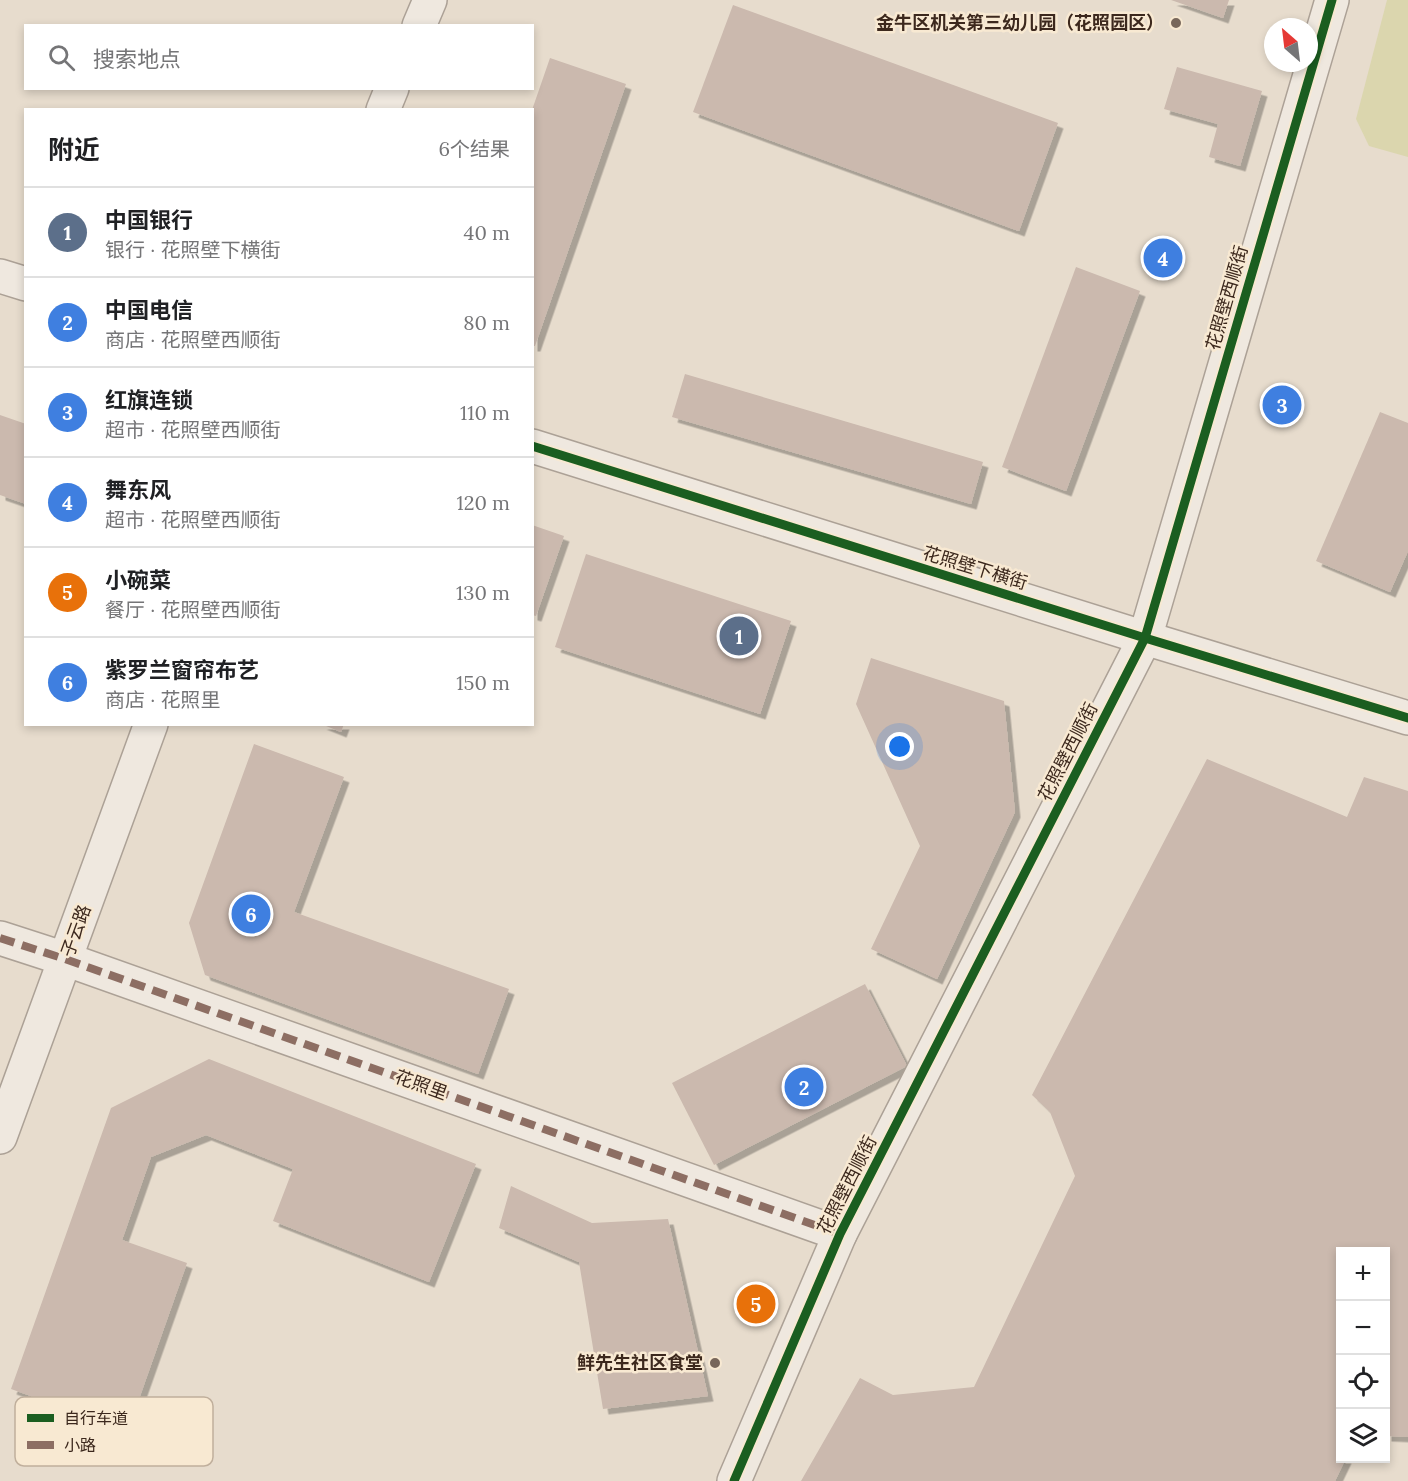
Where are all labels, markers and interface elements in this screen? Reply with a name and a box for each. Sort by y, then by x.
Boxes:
place label: 金牛区机关第三幼儿园（花照园区） [876,11,1164,34]
marker: 金牛区机关第三幼儿园（花照园区） [1169,16,1183,30]
north arrow [1264,18,1318,72]
search box [24,24,534,90]
icon: search [45,41,78,74]
text: 搜索地点 [93,45,181,73]
text: 附近 [48,133,100,166]
text: 6个结果 [438,136,510,161]
text: 中国银行 [105,206,193,234]
text: 1 [63,220,72,245]
text: 40 m [464,220,510,245]
pin: 4 [1144,236,1182,280]
text: 银行 · 花照壁下横街 [105,237,281,262]
street label: 花照壁西顺街 [1201,243,1252,353]
text: 中国电信 [105,296,193,324]
text: 2 [62,310,73,335]
text: 80 m [463,310,510,335]
text: 商店 · 花照壁西顺街 [105,327,281,352]
pin: 3 [1262,382,1302,428]
text: 红旗连锁 [105,386,193,414]
text: 3 [62,400,73,425]
text: 110 m [460,400,510,425]
text: 超市 · 花照壁西顺街 [105,417,281,442]
text: 舞东风 [105,476,171,504]
text: 4 [62,490,73,515]
text: 120 m [456,490,510,515]
text: 超市 · 花照壁西顺街 [105,507,281,532]
street label: 花照壁下横街 [920,541,1030,594]
text: 小碗菜 [105,566,171,594]
text: 5 [62,580,73,605]
text: 130 m [456,580,510,605]
text: 餐厅 · 花照壁西顺街 [105,597,281,622]
pin: 1 [720,614,758,658]
text: 紫罗兰窗帘布艺 [105,656,259,684]
text: 6 [62,670,73,695]
text: 150 m [456,670,510,695]
text: 商店 · 花照里 [105,687,221,712]
street label: 花照壁西顺街 [1033,698,1102,805]
your location [885,732,914,761]
pin: 6 [232,892,270,936]
street label: 子云路 [55,902,96,960]
street label: 花照里 [392,1064,450,1105]
pin: 2 [784,1064,824,1110]
street label: 花照壁西顺街 [812,1131,881,1238]
map controls [1336,1247,1390,1463]
button: + [1336,1247,1390,1301]
pin: 5 [736,1282,776,1326]
button: − [1336,1301,1390,1355]
place label: 鲜先生社区食堂 [577,1351,703,1374]
button: locate [1336,1355,1390,1409]
marker: 鲜先生社区食堂 [708,1356,722,1370]
legend [15,1397,213,1466]
text: 自行车道 [64,1408,128,1428]
button: layers [1336,1409,1390,1463]
text: 小路 [64,1435,96,1455]

